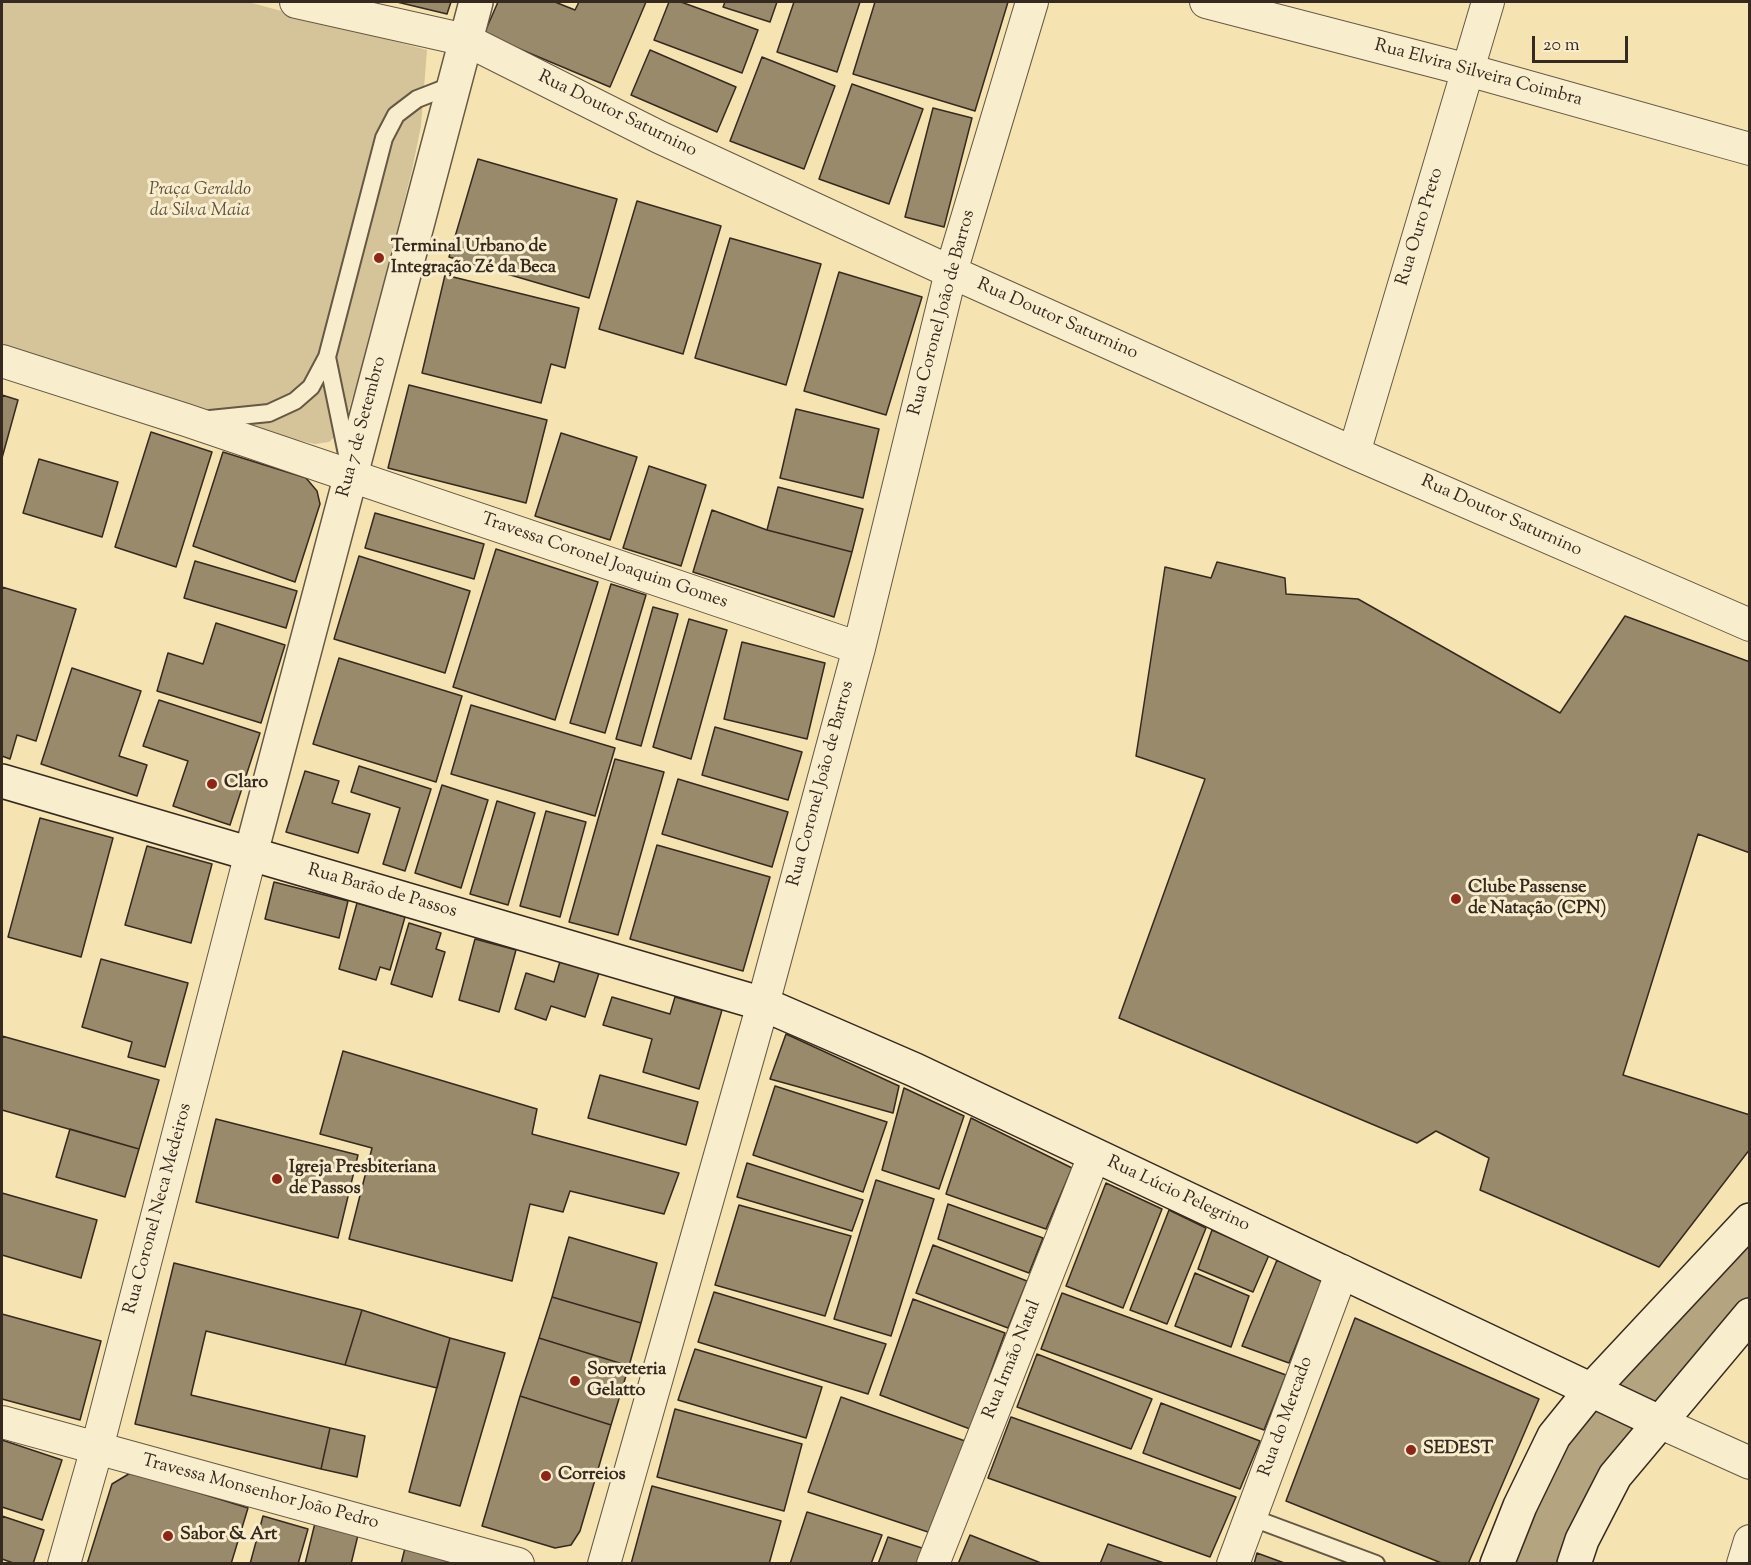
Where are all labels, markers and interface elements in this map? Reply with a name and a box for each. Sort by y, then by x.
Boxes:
scale bar [1535,24,1631,62]
text: 20 m [1543,33,1580,59]
street label: Rua Elvira Silveira Coimbra [1372,36,1584,112]
street label: Rua Doutor Saturnino [534,67,700,163]
street label: Rua Ouro Preto [1393,166,1449,288]
park label: Praça Geraldo da Silva Maia [149,180,251,222]
street label: Rua Coronel João de Barros [905,208,981,418]
place label: Terminal Urbano de Integração Zé da Beca [391,237,556,280]
marker: Terminal Urbano de Integração Zé da Beca [372,251,386,265]
street label: Rua Doutor Saturnino [973,275,1141,365]
street label: Rua 7 de Setembro [334,354,392,500]
street label: Rua Doutor Saturnino [1417,472,1585,562]
street label: Travessa Coronel Joaquim Gomes [478,510,730,614]
street label: Rua Coronel João de Barros [784,679,860,889]
place label: Claro [224,773,268,795]
marker: Claro [205,777,219,791]
street label: Rua Barão de Passos [305,860,459,924]
place label: Clube Passense de Natação (CPN) [1468,878,1606,920]
marker: Clube Passense de Natação (CPN) [1449,892,1463,906]
street label: Rua Coronel Neca Medeiros [120,1101,198,1317]
street label: Rua Lúcio Pelegrino [1103,1152,1253,1238]
place label: Igreja Presbiteriana de Passos [289,1158,436,1200]
marker: Igreja Presbiteriana de Passos [270,1172,284,1186]
street label: Rua Irmão Natal [979,1298,1047,1422]
street label: Rua do Mercado [1255,1354,1319,1480]
place label: Sorveteria Gelatto [587,1360,666,1402]
marker: Sorveteria Gelatto [568,1374,582,1388]
place label: SEDEST [1423,1439,1493,1461]
marker: SEDEST [1404,1443,1418,1457]
street label: Travessa Monsenhor João Pedro [139,1451,381,1535]
place label: Correios [558,1465,626,1487]
marker: Correios [539,1469,553,1483]
place label: Sabor & Art [180,1525,277,1547]
marker: Sabor & Art [161,1529,175,1543]

